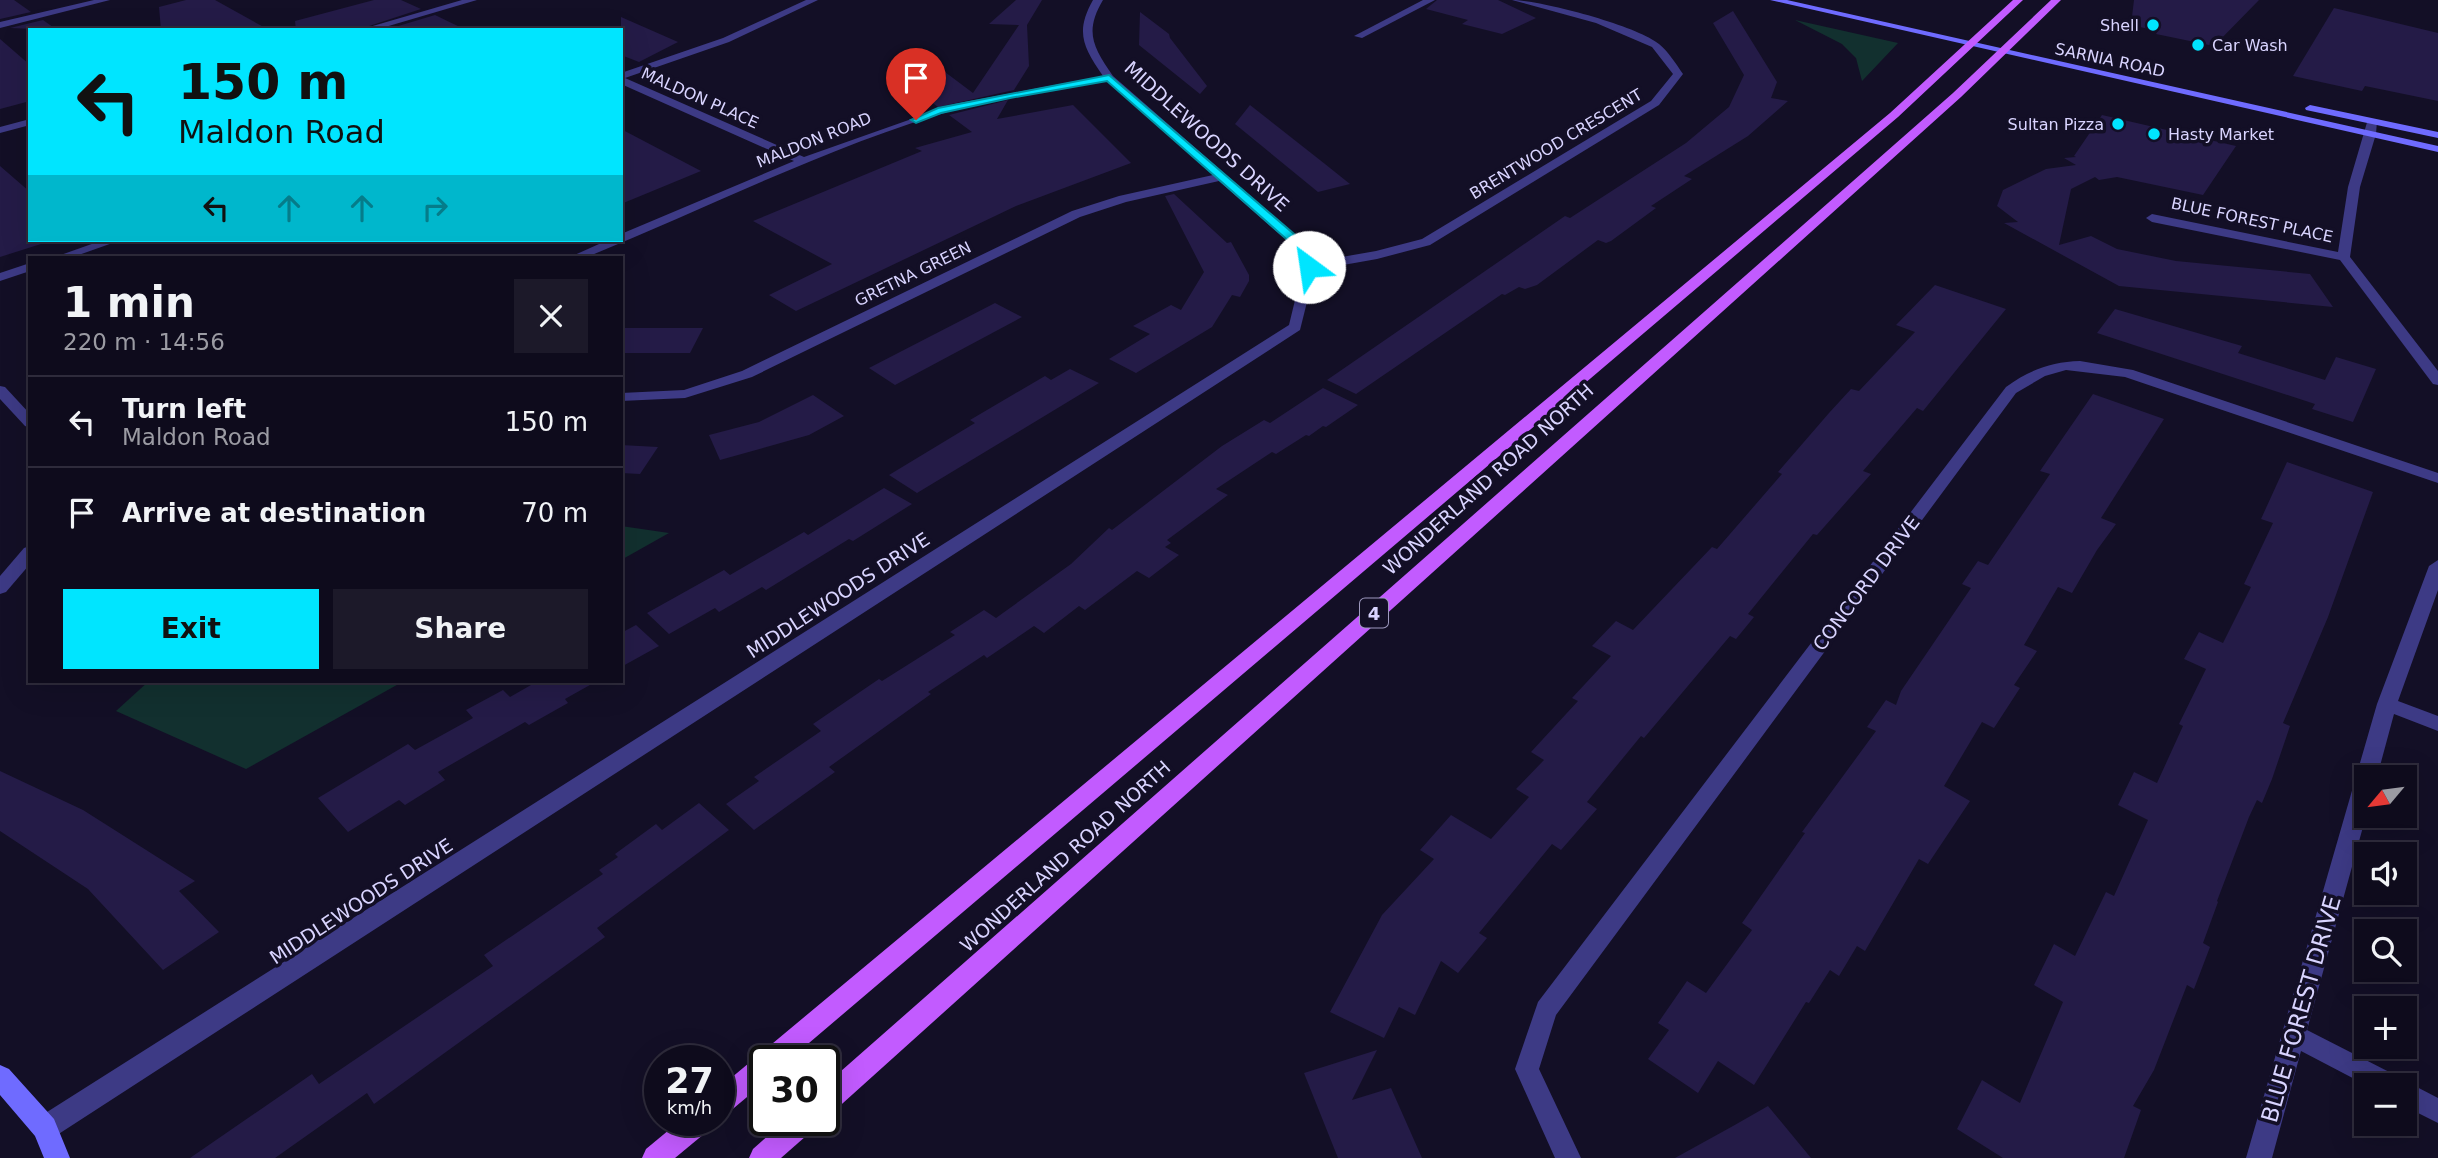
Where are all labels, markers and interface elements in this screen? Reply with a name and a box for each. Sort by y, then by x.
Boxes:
place label: Shell [2100,16,2139,35]
marker: Shell [2145,17,2161,33]
place label: Car Wash [2212,36,2288,55]
marker: Car Wash [2190,37,2206,53]
street label: SARNIA ROAD [2053,39,2167,81]
pin [886,48,946,120]
text: 150 m [178,54,348,111]
icon: left [63,56,154,147]
street label: MIDDLEWOODS DRIVE [1120,56,1294,216]
icon: arrive [897,59,935,97]
street label: MALDON PLACE [638,64,762,132]
street label: BRENTWOOD CRESCENT [1466,85,1646,203]
street label: MALDON ROAD [754,108,874,172]
text: Maldon Road [178,113,385,151]
place label: Sultan Pizza [2008,115,2104,134]
marker: Sultan Pizza [2110,116,2126,132]
place label: Hasty Market [2168,125,2274,144]
marker: Hasty Market [2146,126,2162,142]
icon: left [197,189,235,227]
icon: ahead [270,189,308,227]
icon: ahead [343,189,381,227]
icon: right [416,189,454,227]
street label: BLUE FOREST PLACE [2169,194,2335,246]
position arrow [1272,230,1346,304]
street label: GRETNA GREEN [852,238,974,310]
text: 1 min [63,278,195,327]
button: close [514,279,588,353]
text: 220 m · 14:56 [63,329,225,355]
street label: WONDERLAND ROAD NORTH [1378,379,1598,579]
text: Turn left [122,394,246,424]
icon: left [63,403,101,441]
text: 150 m [505,407,588,437]
text: Maldon Road [122,424,271,450]
icon: arrive [63,494,101,532]
text: Arrive at destination [122,498,426,528]
text: 70 m [521,498,588,528]
street label: CONCORD DRIVE [1808,511,1924,655]
street label: MIDDLEWOODS DRIVE [742,528,934,662]
button: Exit [63,589,319,669]
button: Share [333,589,588,669]
road number: 4 [1360,598,1388,628]
street label: WONDERLAND ROAD NORTH [955,756,1175,956]
north arrow [2354,765,2417,828]
map controls [2354,765,2417,1136]
street label: MIDDLEWOODS DRIVE [265,834,457,968]
button: sound [2354,842,2417,905]
street label: BLUE FOREST DRIVE [2256,893,2346,1125]
button: search [2354,919,2417,982]
button: + [2354,996,2417,1059]
speed limit sign: 30 [749,1045,840,1136]
text: 27 [665,1061,714,1101]
button: − [2354,1073,2417,1136]
text: km/h [667,1097,712,1118]

